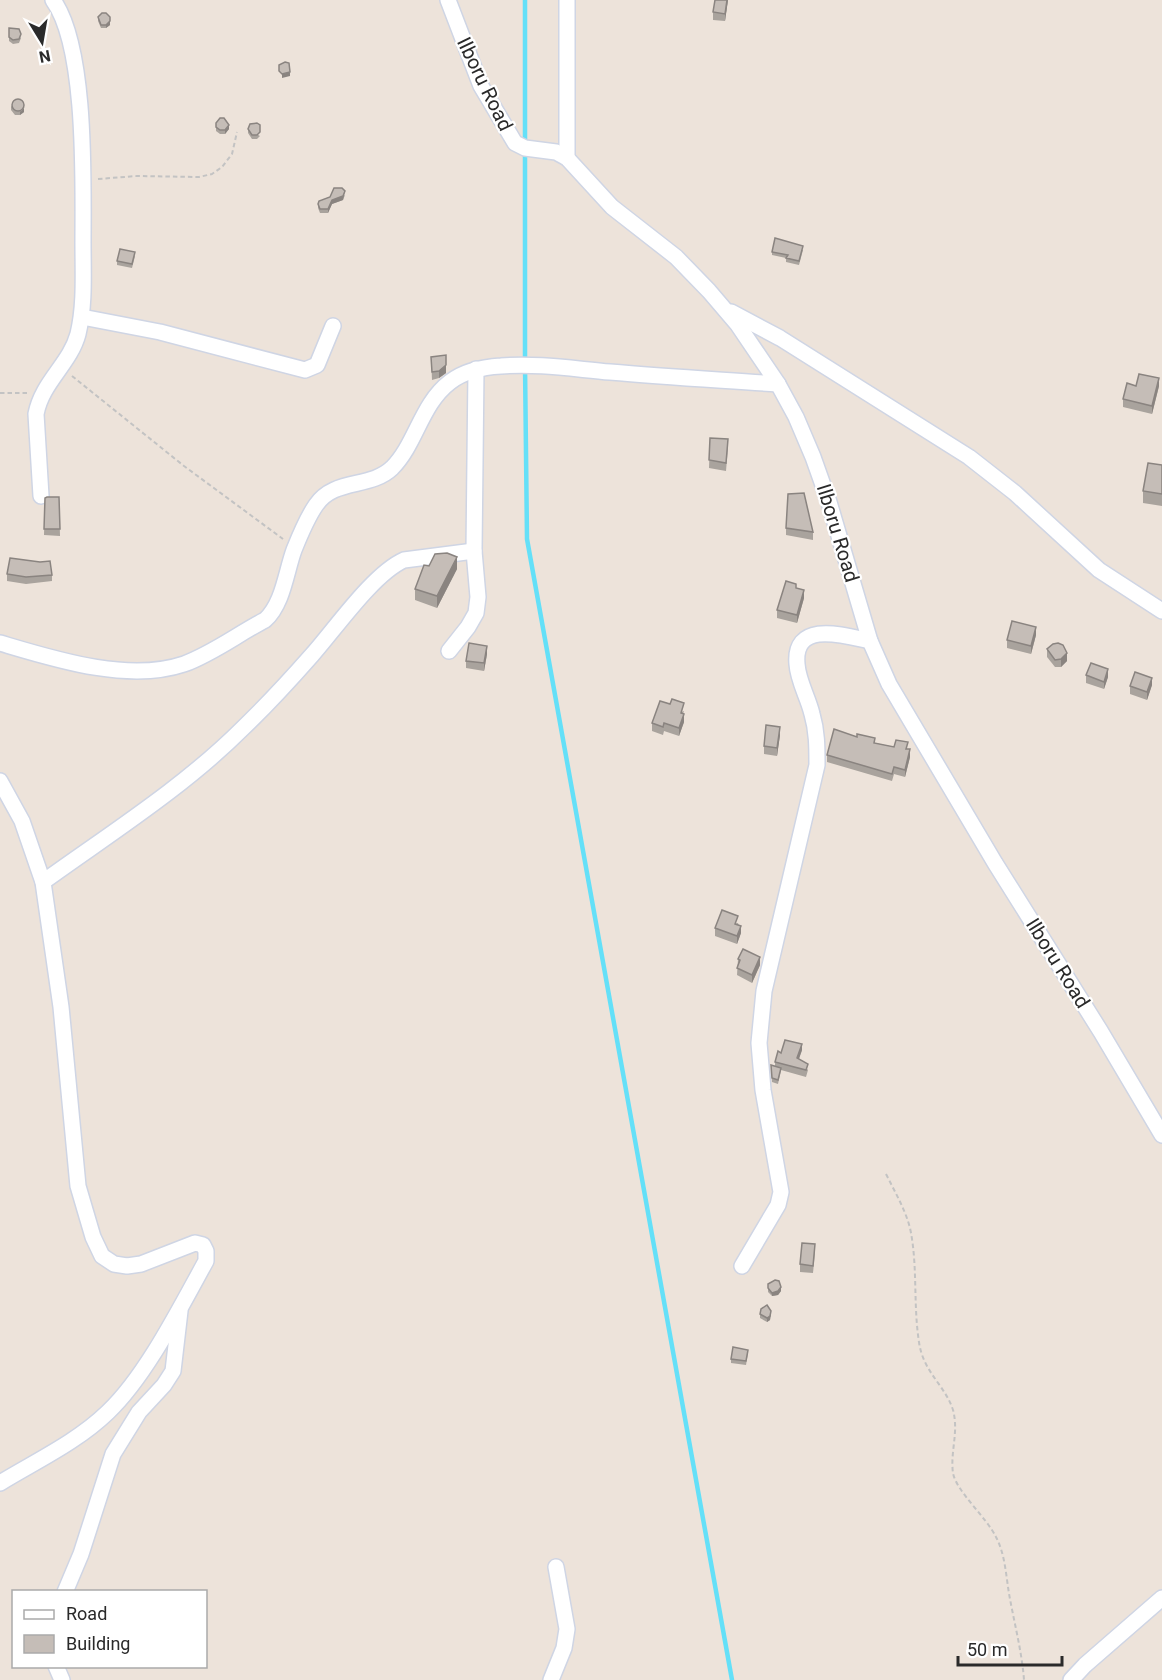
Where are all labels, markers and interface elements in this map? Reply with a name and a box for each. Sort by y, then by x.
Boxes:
north arrow [12,12,72,72]
street label: Ilboru Road [452,33,518,135]
text: N [37,46,52,67]
street label: Ilboru Road [812,481,864,585]
street label: Ilboru Road [1021,914,1095,1012]
legend [12,1590,207,1668]
text: Road [66,1603,107,1624]
scale bar [958,1629,1062,1667]
text: Building [66,1633,130,1654]
text: 50 m [967,1639,1007,1660]

